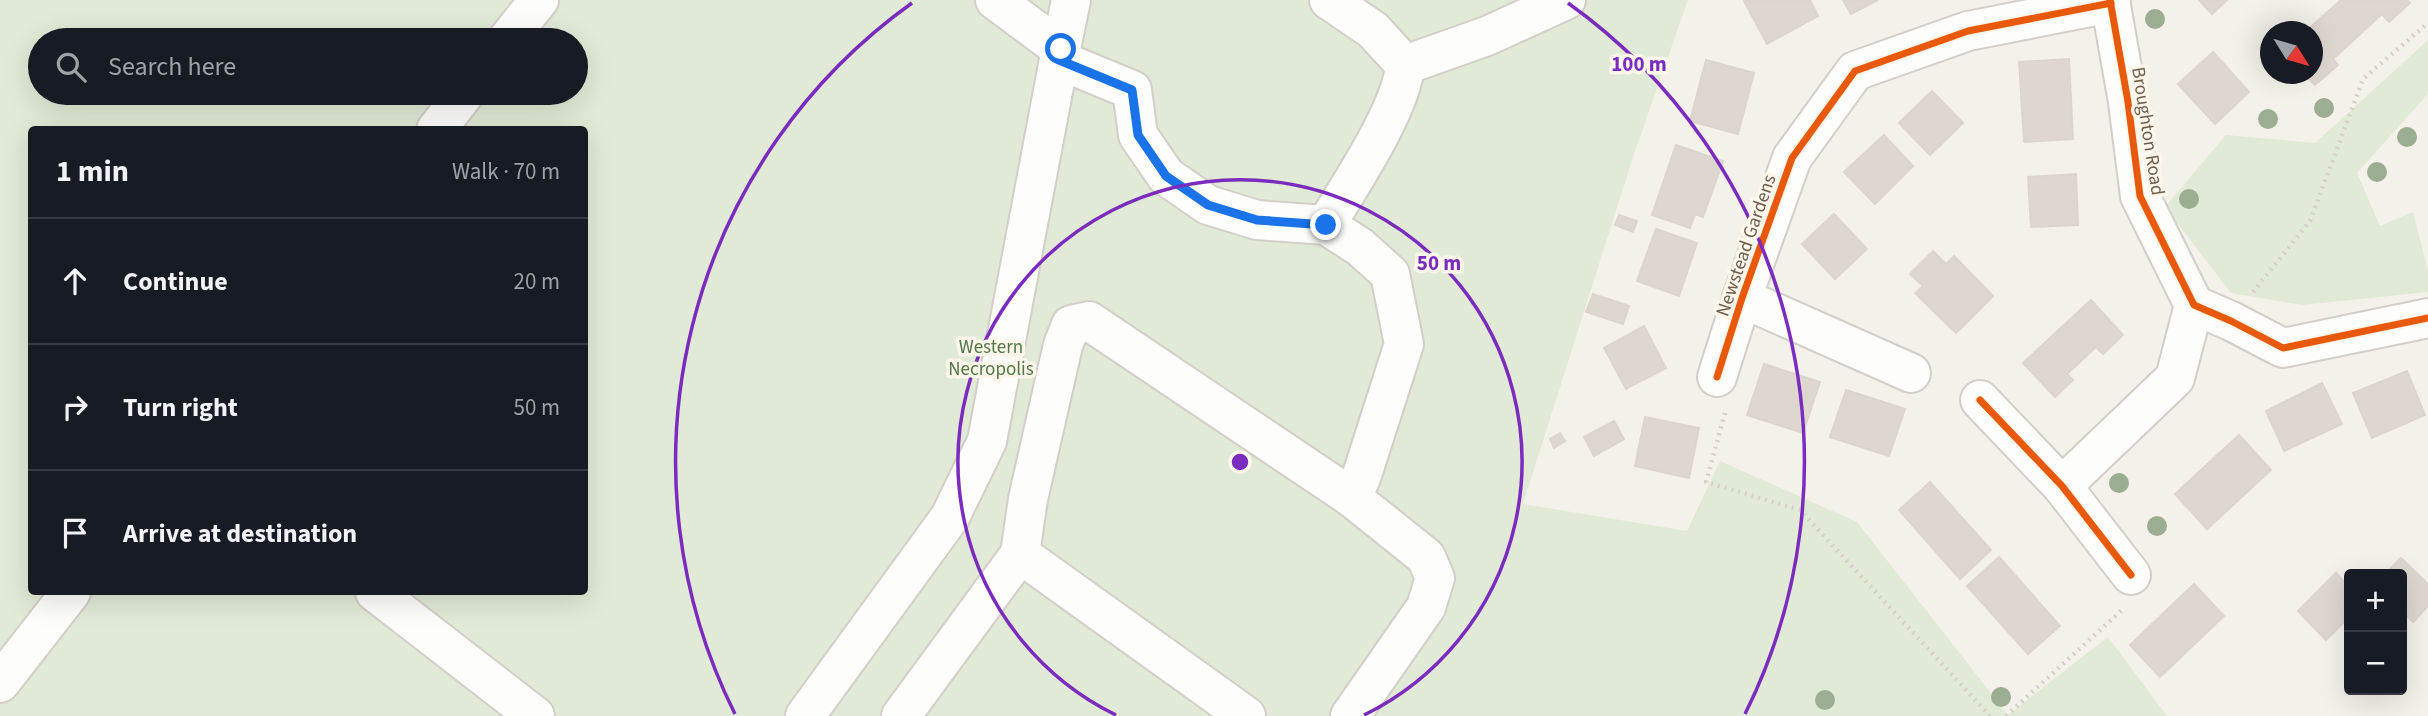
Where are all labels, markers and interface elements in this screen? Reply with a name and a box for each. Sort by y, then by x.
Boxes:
north arrow [2260,21,2323,84]
search box [28,28,588,105]
route start [1045,33,1076,64]
icon: search [52,48,90,86]
text: Search here [108,48,236,85]
text: 100 m [1611,49,1667,79]
street label: Broughton Road [2124,65,2171,197]
text: 1 min [56,150,129,193]
text: Walk · 70 m [452,155,560,188]
street label: Newstead Gardens [1710,171,1783,320]
route end [1310,209,1341,240]
text: 50 m [1417,248,1461,278]
icon: ahead [56,262,94,300]
text: Continue [123,263,228,300]
text: 20 m [513,265,560,298]
park label: Western Necropolis [948,334,1034,383]
icon: right [56,388,94,426]
text: Turn right [123,389,238,426]
text: 50 m [513,391,560,424]
centre of rings [1228,450,1252,474]
icon: arrive [56,514,94,552]
text: Arrive at destination [123,515,357,552]
map controls [2344,569,2407,695]
button: + [2344,569,2407,632]
button: − [2344,632,2407,695]

